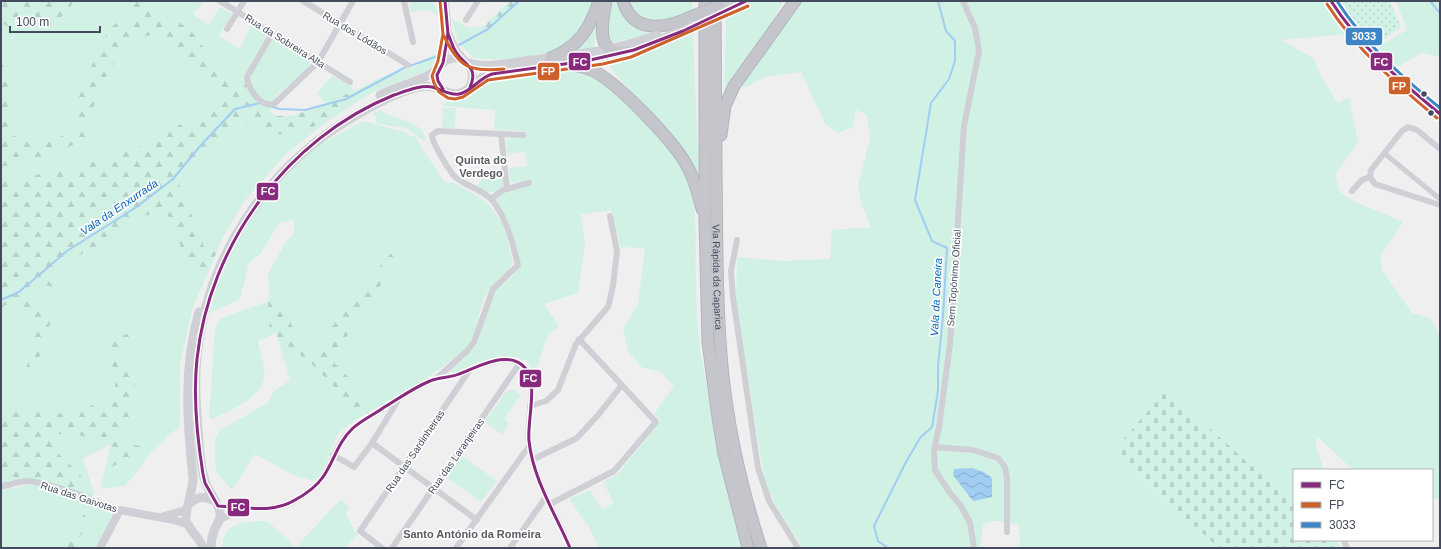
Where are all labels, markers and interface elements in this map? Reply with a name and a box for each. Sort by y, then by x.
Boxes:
scale bar [10,8,100,34]
street label: Rua dos Lódãos [321,10,389,56]
street label: Rua da Sobreira Alta [243,12,327,70]
text: 100 m [16,15,49,29]
line badge: 3033 [1345,27,1383,46]
text: 3033 [1352,30,1376,42]
line badge: FC [568,52,591,71]
line badge: FC [1370,52,1393,71]
text: FC [573,56,587,68]
text: FC [1374,56,1388,68]
line badge: FP [537,62,560,81]
text: FP [541,65,555,77]
line badge: FP [1388,76,1411,95]
text: FP [1392,80,1406,92]
unlabelled marker [1419,89,1429,99]
unlabelled marker [1426,108,1436,118]
district label: Quinta do Verdego [455,154,507,179]
water label: Vala da Enxurrada [78,177,160,237]
line badge: FC [256,182,279,201]
text: FC [261,185,275,197]
street label: Via Rápida da Caparica [711,224,725,330]
street label: Sem Topónimo Oficial [945,229,963,327]
water label: Vala da Caneira [928,257,944,337]
line badge: FC [519,369,542,388]
text: FC [523,372,537,384]
street label: Rua das Sardinheiras [384,408,446,494]
street label: Rua das Laranjeiras [426,416,486,496]
legend [1293,469,1433,541]
text: FC [1329,478,1345,492]
street label: Rua das Gaivotas [39,479,119,515]
line badge: FC [227,498,250,517]
text: FP [1329,498,1344,512]
text: FC [231,501,245,513]
text: 3033 [1329,518,1356,532]
district label: Santo António da Romeira [403,528,542,540]

